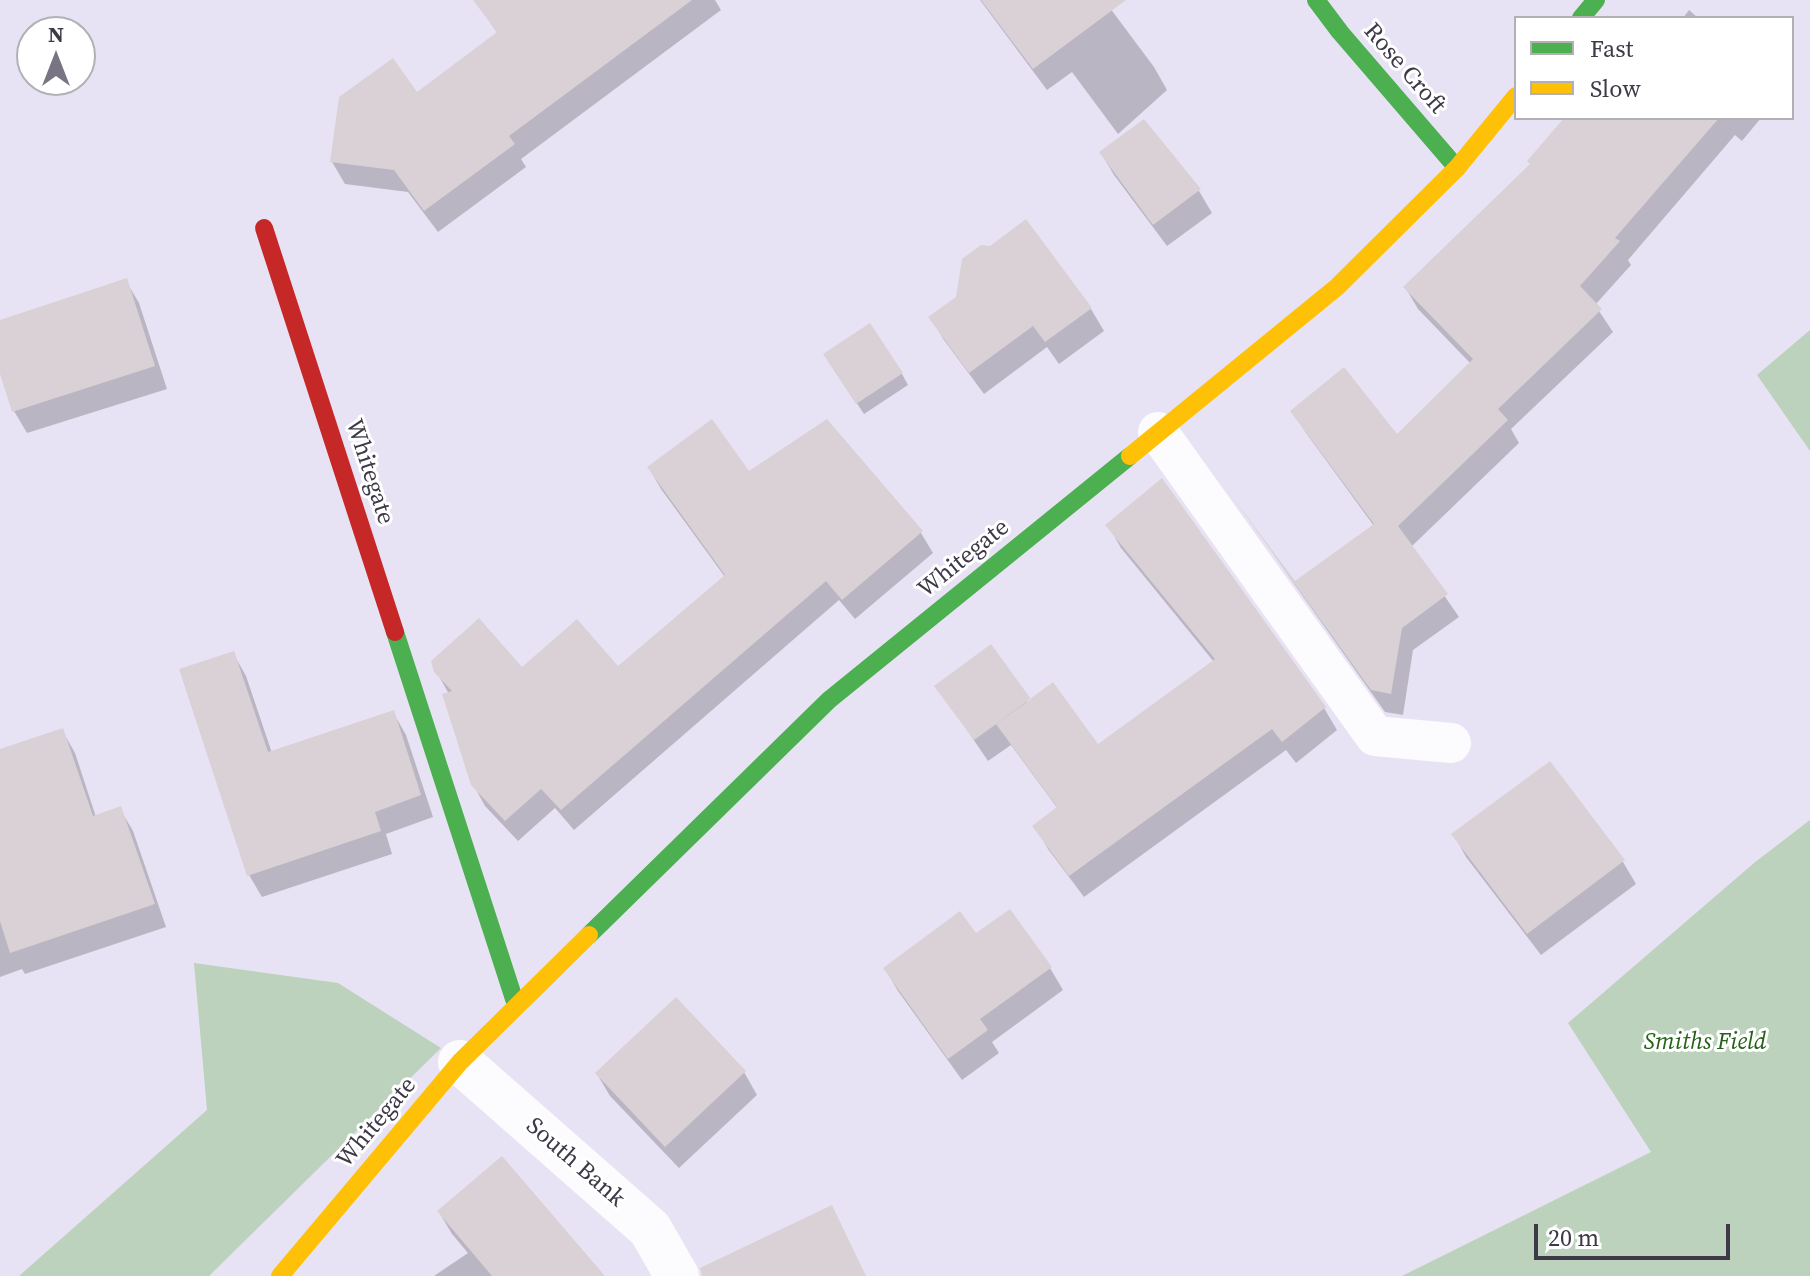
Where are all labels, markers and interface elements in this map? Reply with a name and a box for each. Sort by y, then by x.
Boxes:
north arrow [16,16,96,96]
legend [1514,16,1794,120]
street label: Rose Croft [1357,18,1451,120]
text: N [48,19,64,49]
text: Fast [1590,32,1633,65]
text: Slow [1590,72,1641,105]
street label: Whitegate [338,416,400,528]
street label: Whitegate [913,514,1015,604]
park label: Smiths Field [1644,1029,1766,1057]
street label: Whitegate [331,1072,423,1174]
street label: South Bank [520,1112,630,1214]
scale bar [1538,1208,1734,1258]
text: 20 m [1548,1221,1599,1254]

